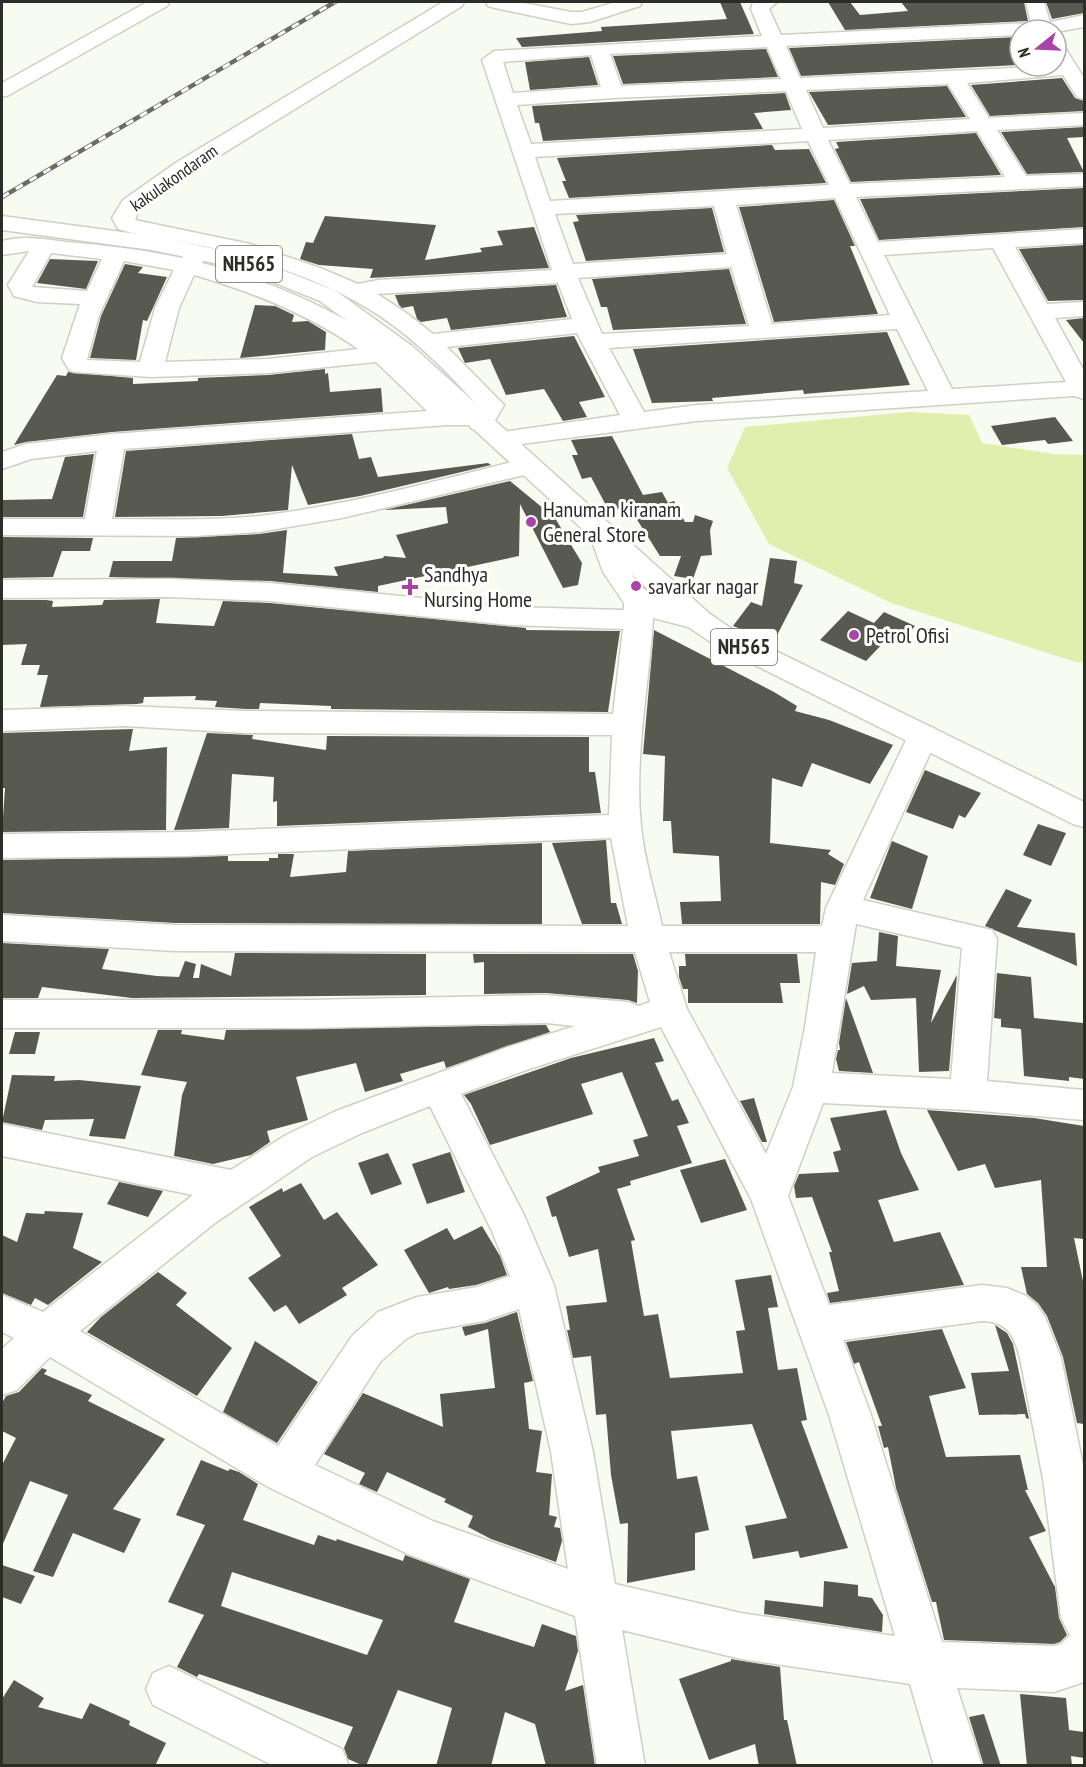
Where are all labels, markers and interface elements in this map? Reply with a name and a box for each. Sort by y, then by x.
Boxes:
north arrow [1008,18,1068,78]
text: N [1013,45,1035,60]
street label: kakulakondaram [125,139,222,216]
road number: NH565 [216,246,282,282]
place label: Hanuman kiranam General Store [543,495,681,548]
marker: Hanuman kiranam General Store [524,515,538,529]
place label: Sandhya Nursing Home [424,560,532,613]
place label: savarkar nagar [648,572,758,600]
marker: Sandhya Nursing Home [401,578,419,596]
marker: savarkar nagar [629,579,643,593]
place label: Petrol Ofisi [866,621,950,649]
marker: Petrol Ofisi [847,628,861,642]
road number: NH565 [711,629,777,665]

